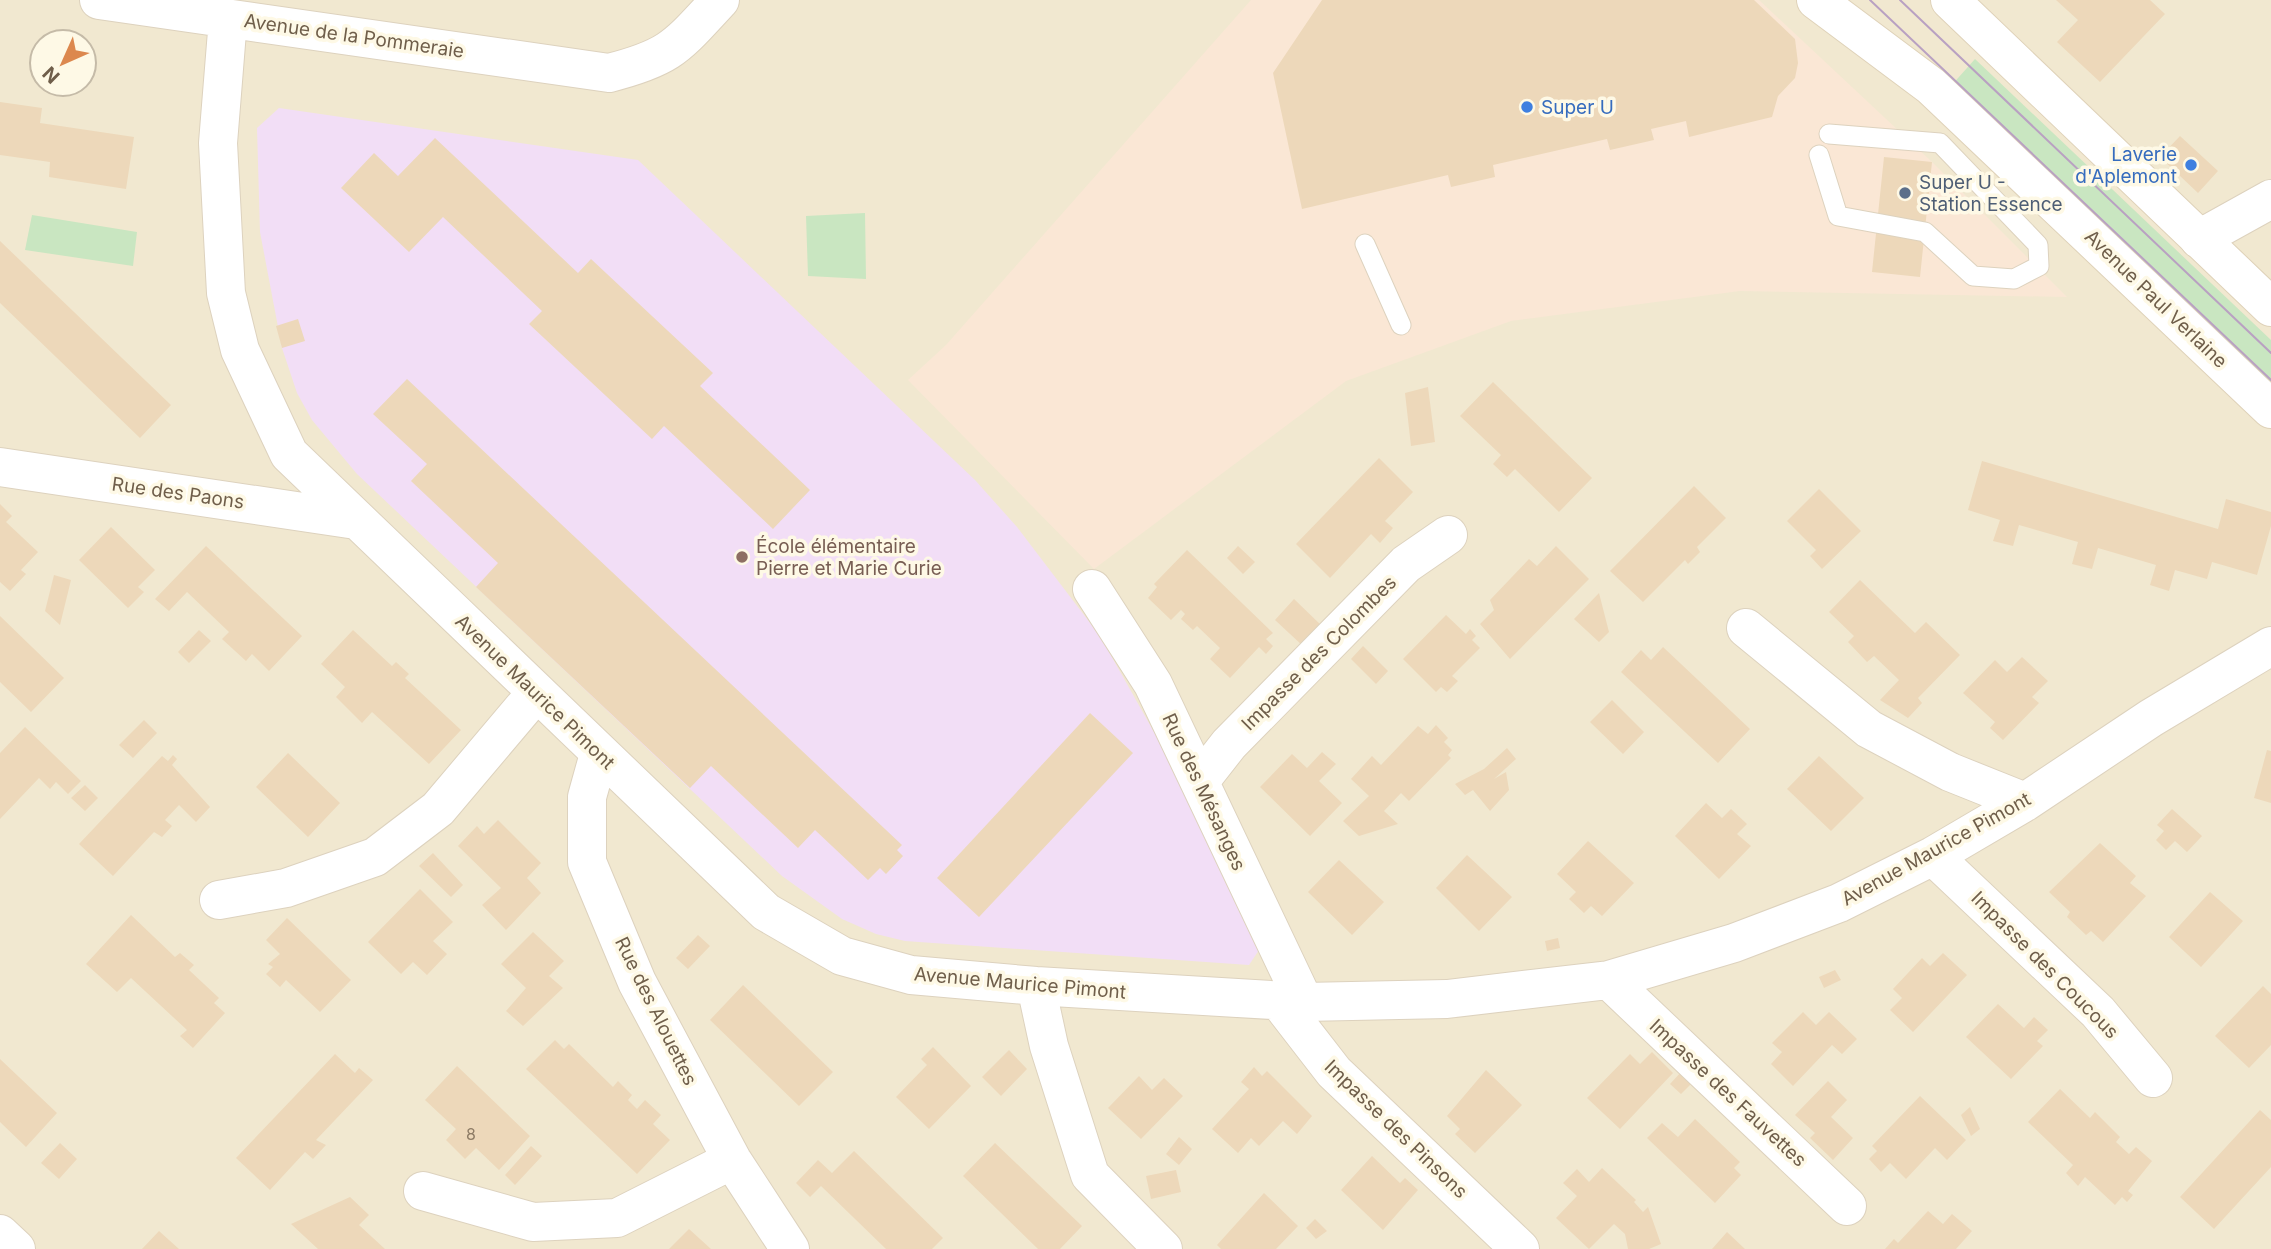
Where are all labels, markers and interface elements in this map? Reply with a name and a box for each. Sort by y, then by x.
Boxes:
street label: Avenue de la Pommeraie [242,9,466,63]
north arrow [28,28,98,98]
text: N [38,61,65,88]
place label: Super U [1541,96,1614,119]
marker: Super U [1519,99,1535,115]
place label: Laverie d'Aplemont [2075,143,2177,188]
marker: Laverie d'Aplemont [2183,157,2199,173]
place label: Super U - Station Essence [1919,171,2063,216]
marker: Super U - Station Essence [1897,185,1913,201]
street label: Avenue Paul Verlaine [2080,225,2232,373]
street label: Rue des Paons [110,472,246,514]
place label: École élémentaire Pierre et Marie Curie [756,534,942,580]
marker: École élémentaire Pierre et Marie Curie [734,549,750,565]
street label: Impasse des Colombes [1237,571,1401,735]
street label: Avenue Maurice Pimont [451,610,619,774]
street label: Rue des Mésanges [1157,710,1251,874]
street label: Avenue Maurice Pimont [1837,787,2035,911]
street label: Impasse des Coucous [1967,887,2123,1043]
street label: Rue des Alouettes [610,933,702,1089]
street label: Avenue Maurice Pimont [913,962,1127,1004]
street label: Impasse des Fauvettes [1645,1014,1811,1172]
street label: Impasse des Pinsons [1320,1055,1472,1203]
house number: 8 [466,1124,476,1144]

